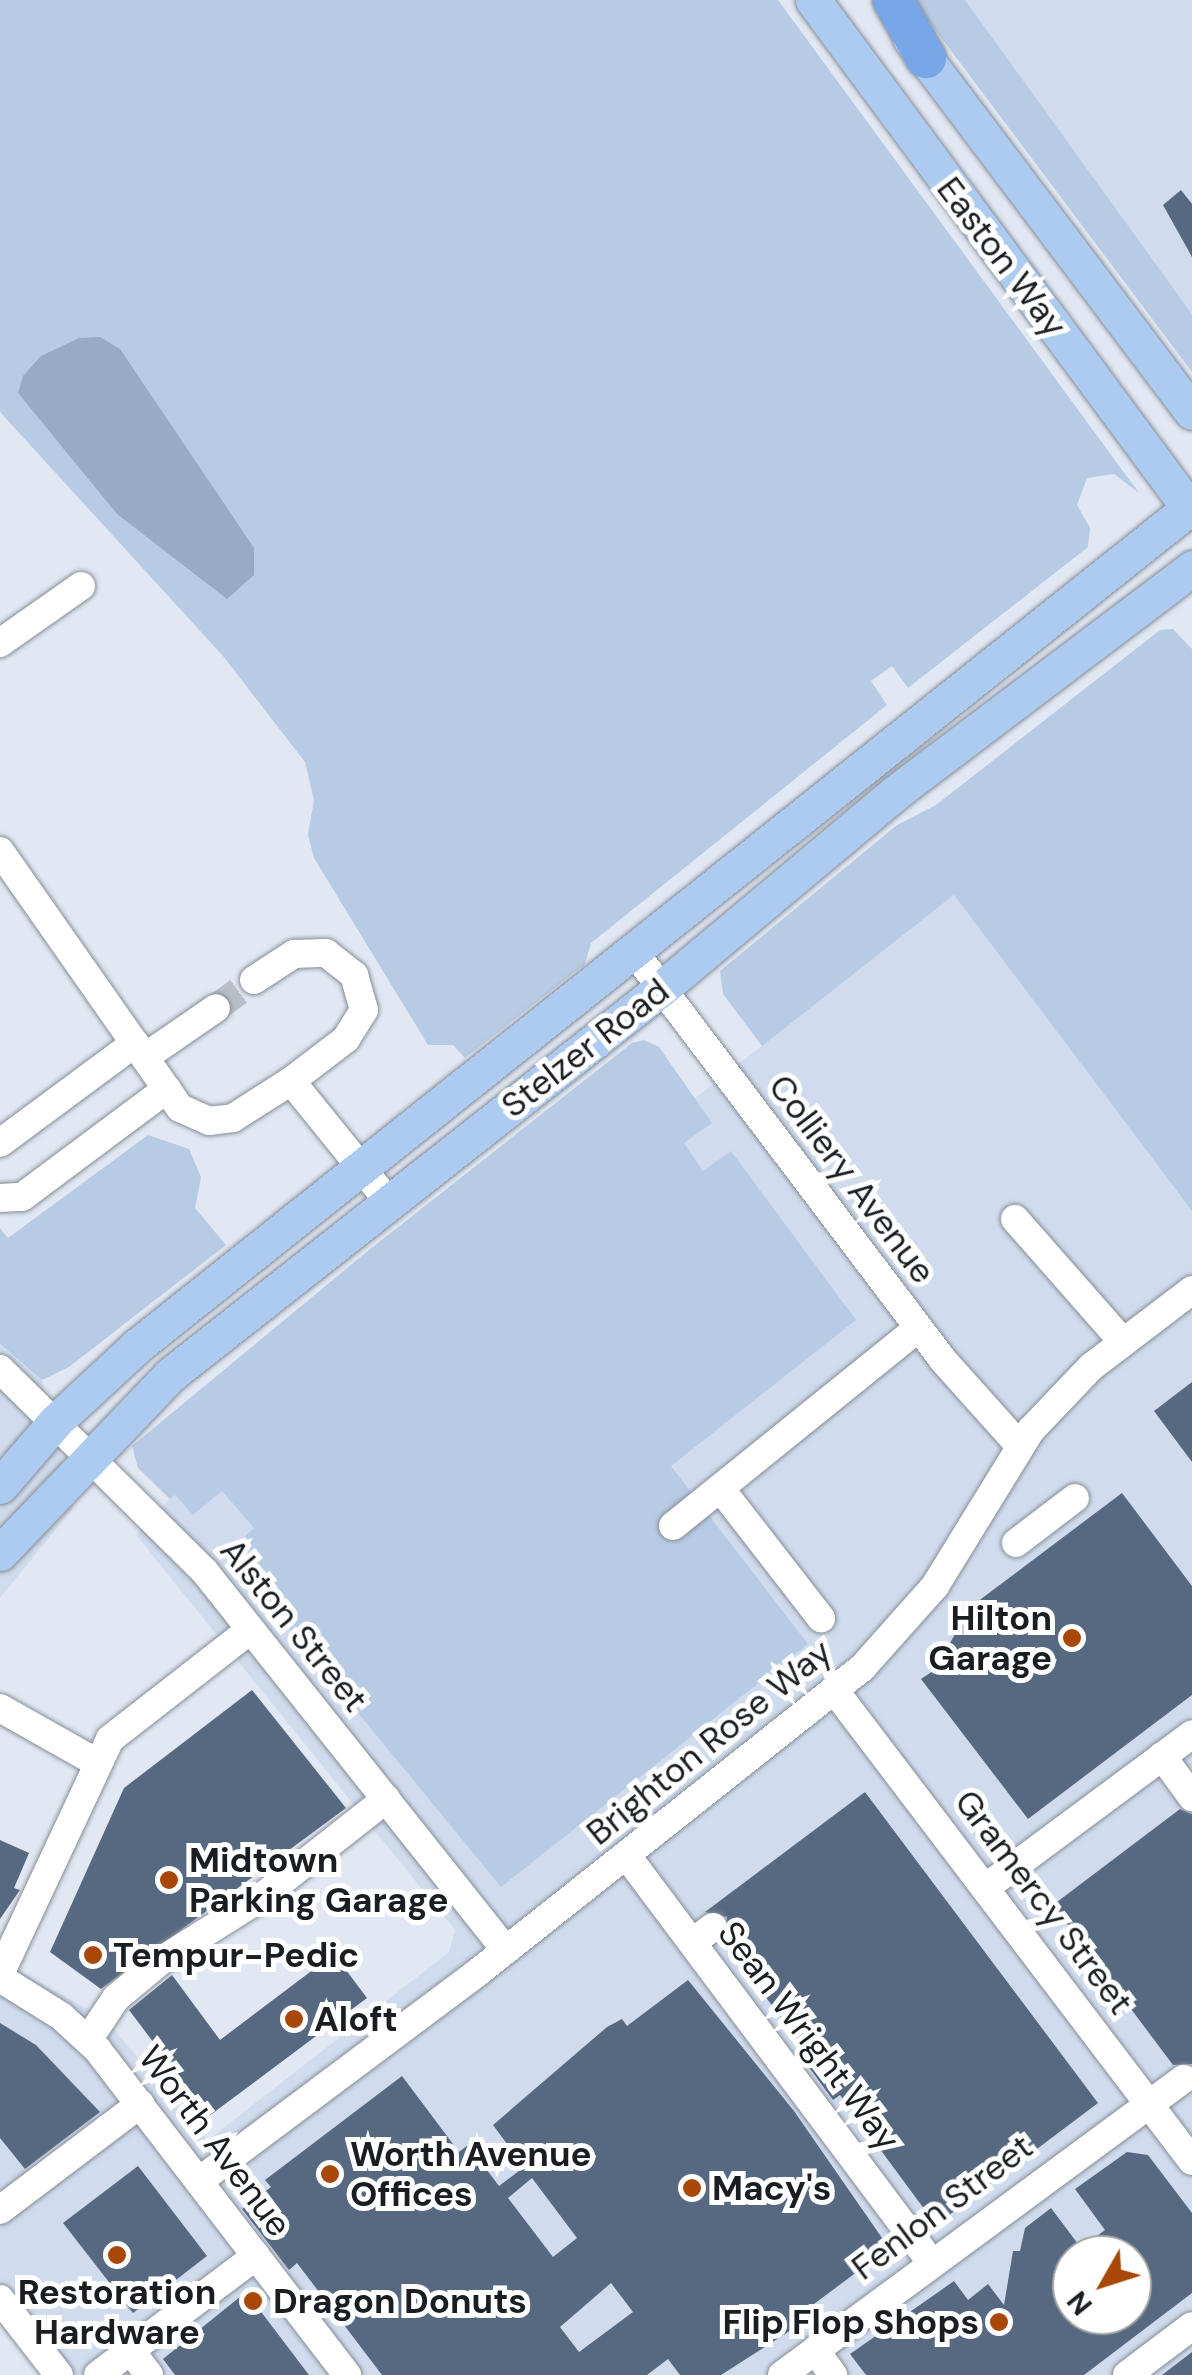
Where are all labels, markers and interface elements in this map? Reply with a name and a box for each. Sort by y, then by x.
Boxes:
street label: Easton Way [928,169,1076,345]
street label: Stelzer Road [493,970,677,1126]
street label: Colliery Avenue [760,1066,944,1292]
street label: Alston Street [211,1530,377,1720]
place label: Hilton Garage [928,1597,1052,1679]
marker: Hilton Garage [1061,1627,1083,1649]
street label: Brighton Rose Way [578,1630,840,1854]
street label: Gramercy Street [946,1782,1142,2022]
place label: Midtown Parking Garage [189,1839,448,1921]
marker: Midtown Parking Garage [158,1869,180,1891]
street label: Sean Wright Way [709,1913,909,2159]
place label: Tempur-Pedic [113,1934,359,1976]
marker: Tempur-Pedic [82,1944,104,1966]
place label: Aloft [314,1998,398,2040]
marker: Aloft [283,2008,305,2030]
street label: Worth Avenue [130,2037,300,2245]
street label: Fenlon Street [843,2126,1041,2288]
place label: Worth Avenue Offices [350,2133,592,2215]
marker: Worth Avenue Offices [319,2163,341,2185]
place label: Macy's [712,2167,831,2209]
marker: Macy's [681,2177,703,2199]
north arrow [1052,2235,1152,2335]
marker: Restoration Hardware [106,2244,128,2266]
place label: Restoration Hardware [18,2271,216,2353]
place label: Dragon Donuts [273,2280,527,2322]
text: N [1059,2283,1101,2323]
marker: Dragon Donuts [242,2290,264,2312]
place label: Flip Flop Shops [722,2301,979,2343]
marker: Flip Flop Shops [988,2311,1010,2333]

